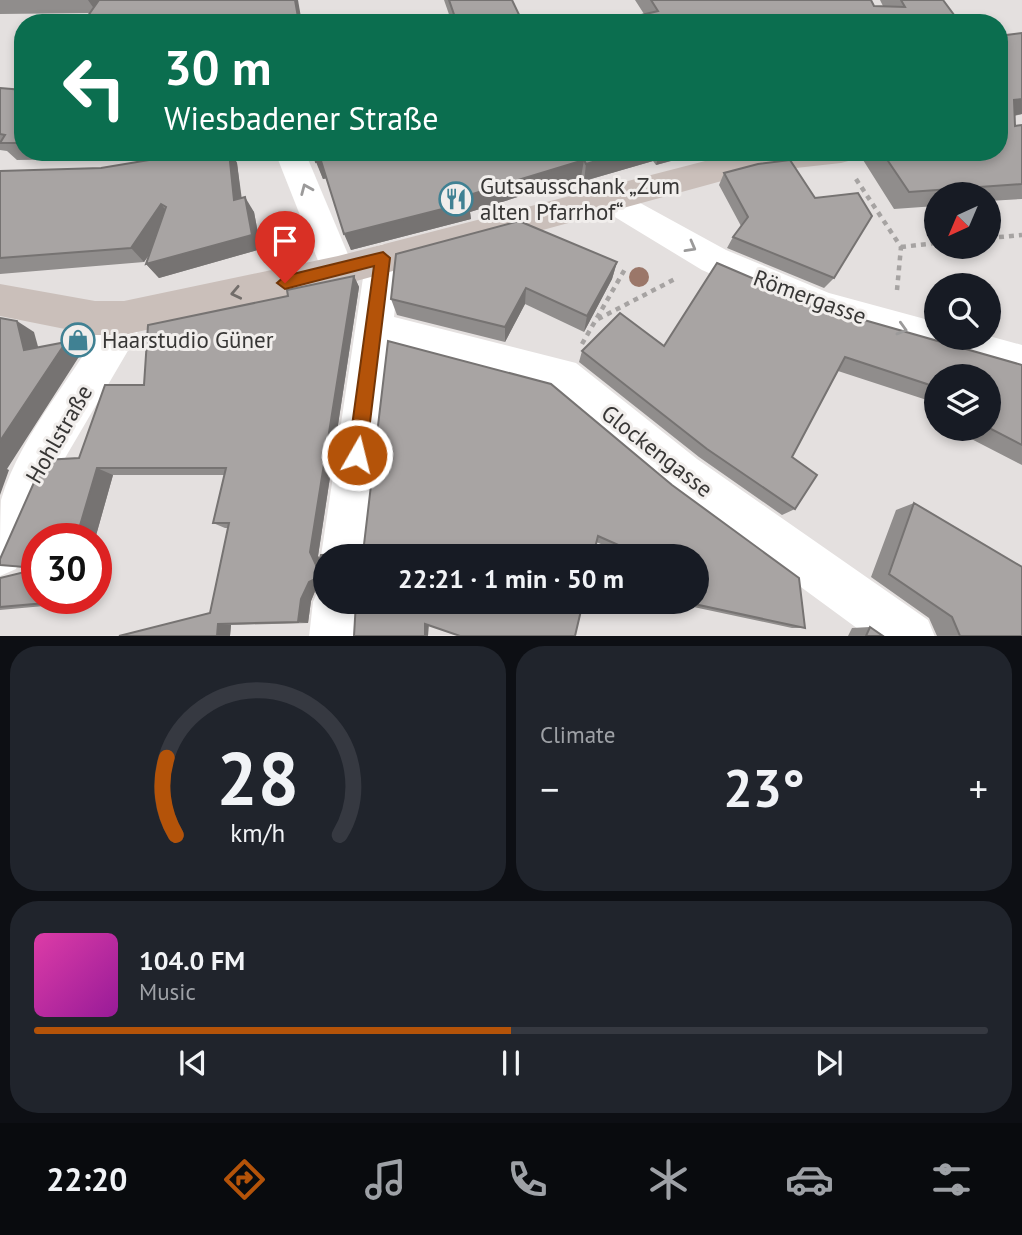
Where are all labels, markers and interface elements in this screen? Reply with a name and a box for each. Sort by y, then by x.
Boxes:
text: 30 m [164,35,271,99]
icon: left [49,42,140,133]
text: Wiesbadener Straße [164,97,438,139]
place label: Gutsausschank „Zum alten Pfarrhof“ [480,171,680,226]
restaurant icon: Gutsausschank „Zum alten Pfarrhof“ [437,180,475,218]
north arrow [924,182,1001,259]
map controls [924,182,1001,441]
one-way arrow [300,183,314,196]
pin [255,211,315,283]
icon: arrive [266,222,304,260]
one-way arrow [683,239,696,253]
street label: Römergasse [750,263,871,330]
button: search [924,273,1001,350]
one-way arrow [230,285,242,300]
one-way arrow [896,320,908,335]
shop icon: Haarstudio Güner [59,321,97,359]
place label: Haarstudio Güner [102,325,274,354]
button: layers [924,364,1001,441]
street label: Hohlstraße [19,379,98,488]
street label: Glockengasse [596,398,719,503]
position arrow [320,418,394,492]
speed limit sign: 30 [21,523,112,614]
text: 22:21 · 1 min · 50 m [398,562,624,595]
text: Climate [540,720,615,749]
text: 28 [217,731,299,825]
text: 23° [723,754,805,821]
text: − [540,764,559,813]
text: + [969,764,988,813]
text: km/h [231,816,285,848]
text: 104.0 FM [139,944,245,977]
text: Music [139,977,196,1006]
icon: previous [174,1044,212,1082]
icon: pause [492,1044,530,1082]
icon: next [810,1044,848,1082]
icon: directions [220,1155,269,1204]
icon: music [361,1155,410,1204]
icon: phone [503,1155,552,1204]
icon: climate [644,1155,693,1204]
icon: car [785,1155,834,1204]
icon: filters [927,1155,976,1204]
text: 22:20 [46,1158,127,1200]

